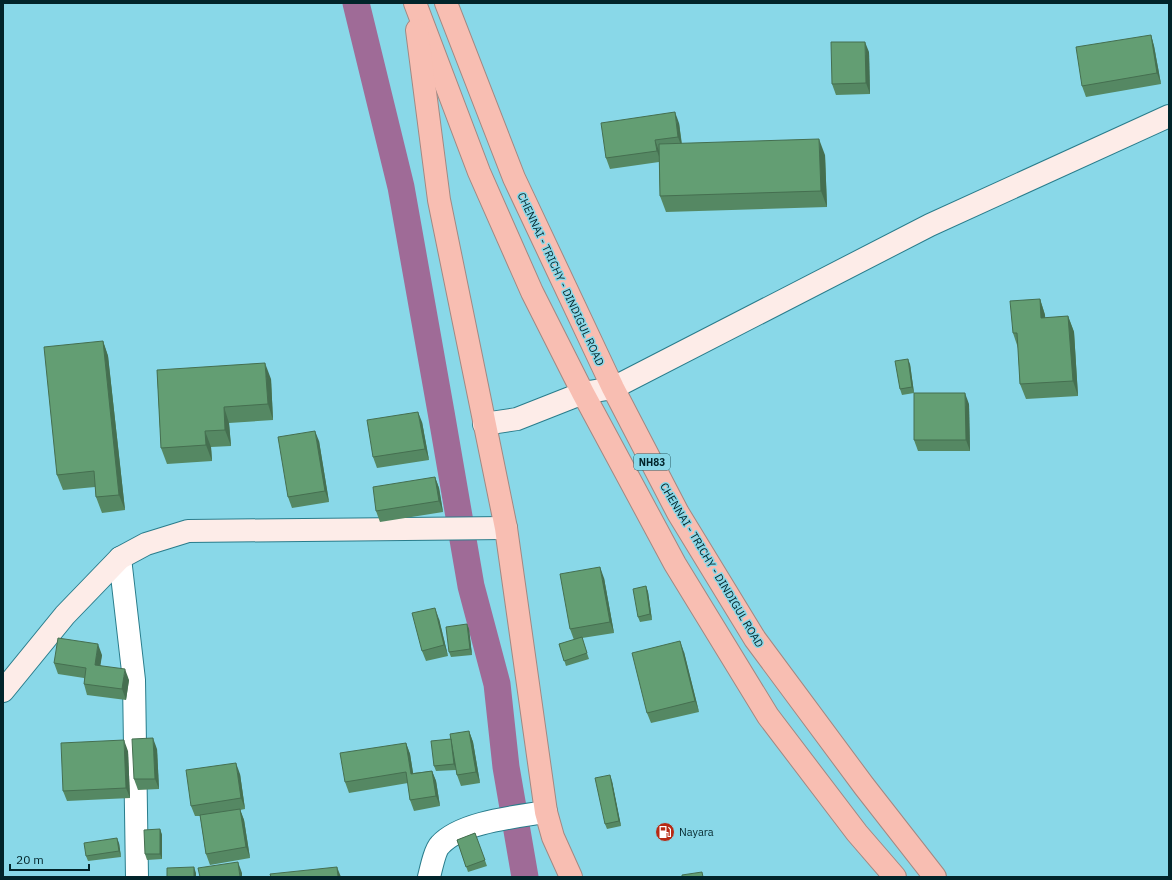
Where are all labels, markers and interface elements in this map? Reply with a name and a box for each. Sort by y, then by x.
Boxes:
street label: CHENNAI - TRICHY - DINDIGUL ROAD [515,190,607,368]
road number: NH83 [634,454,670,470]
street label: CHENNAI - TRICHY - DINDIGUL ROAD [657,480,767,650]
fuel station icon: Nayara [654,821,676,843]
place label: Nayara [679,825,714,839]
scale bar [10,846,89,872]
text: 20 m [16,852,44,867]

